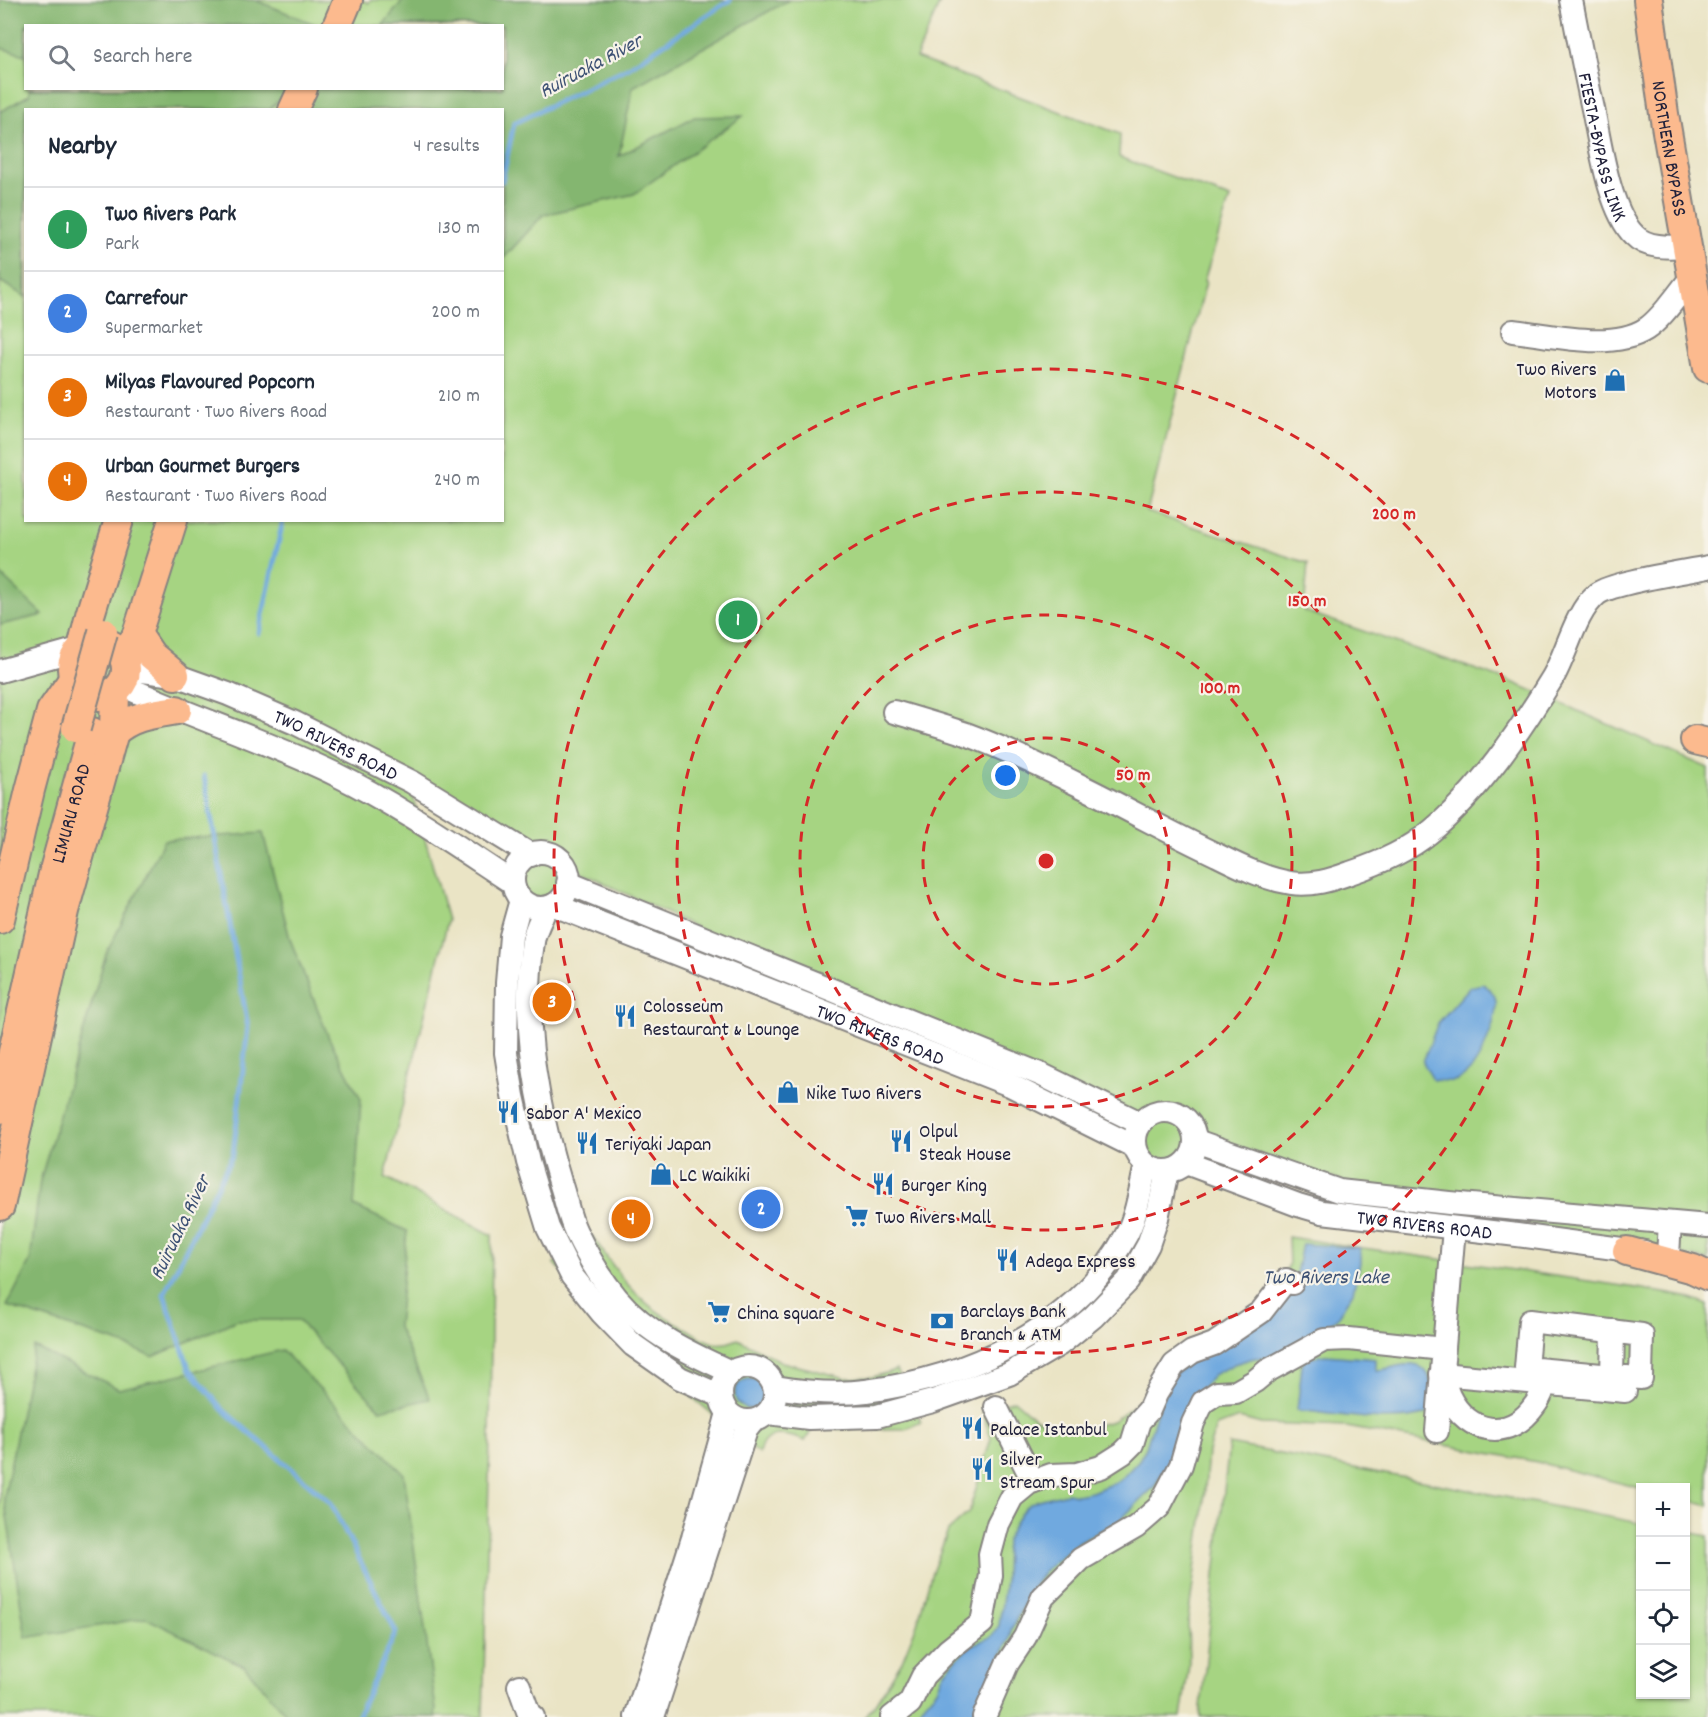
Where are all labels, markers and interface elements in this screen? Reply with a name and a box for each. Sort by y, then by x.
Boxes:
search box [24,24,504,90]
water label: Ruiruaka River [535,27,650,107]
icon: search [45,41,78,74]
text: Search here [93,42,192,73]
street label: FIESTA-BYPASS LINK [1569,71,1633,227]
street label: NORTHERN BYPASS [1642,79,1693,219]
text: Nearby [48,129,116,166]
text: 4 results [413,133,480,161]
text: Two Rivers Park [105,200,236,231]
text: 1 [65,215,70,243]
text: 130 m [438,215,480,243]
text: Park [105,231,139,259]
text: Carrefour [105,284,187,315]
text: 2 [63,299,72,327]
text: 200 m [431,299,480,327]
text: Supermarket [105,315,203,343]
place label: Two Rivers Motors [1516,357,1597,408]
shop icon: Two Rivers Motors [1602,367,1628,393]
text: Milyas Flavoured Popcorn [105,368,315,399]
text: 3 [63,383,72,411]
text: 210 m [438,383,480,411]
text: Restaurant · Two Rivers Road [105,399,327,427]
text: Urban Gourmet Burgers [105,452,300,483]
text: 4 [63,467,72,495]
text: 240 m [434,467,480,495]
text: Restaurant · Two Rivers Road [105,483,327,511]
text: 200 m [1372,503,1416,528]
text: 150 m [1288,590,1326,615]
pin: 1 [718,598,758,642]
text: 100 m [1200,677,1240,702]
street label: TWO RIVERS ROAD [268,704,402,790]
street label: LIMURU ROAD [46,761,100,867]
your location [991,761,1020,790]
text: 50 m [1116,764,1150,789]
centre of rings [1036,851,1056,871]
pin: 3 [532,980,572,1024]
place label: Colosseum Restaurant & Lounge [643,994,799,1045]
street label: TWO RIVERS ROAD [811,999,948,1075]
restaurant icon: Colosseum Restaurant & Lounge [612,1003,638,1029]
shop icon: Nike Two Rivers [775,1079,801,1105]
place label: Nike Two Rivers [806,1081,922,1109]
restaurant icon: Sabor A' Mexico [495,1099,521,1125]
place label: Sabor A' Mexico [526,1101,642,1129]
place label: Olpul Steak House [919,1119,1011,1170]
restaurant icon: Olpul Steak House [888,1128,914,1154]
restaurant icon: Teriyaki Japan [574,1130,600,1156]
place label: Teriyaki Japan [605,1132,711,1160]
shop icon: LC Waikiki [648,1161,674,1187]
place label: LC Waikiki [679,1163,750,1191]
water label: Ruiruaka River [143,1169,221,1286]
restaurant icon: Burger King [870,1171,896,1197]
place label: Burger King [901,1173,987,1201]
pin: 2 [742,1186,780,1232]
pin: 4 [612,1196,650,1242]
supermarket icon: Two Rivers Mall [844,1203,870,1229]
place label: Two Rivers Mall [875,1205,991,1233]
street label: TWO RIVERS ROAD [1355,1205,1493,1249]
restaurant icon: Adega Express [994,1247,1020,1273]
place label: Adega Express [1025,1249,1136,1277]
water label: Two Rivers Lake [1263,1264,1391,1294]
supermarket icon: China square [706,1299,732,1325]
place label: Barclays Bank Branch & ATM [960,1299,1066,1350]
place label: China square [737,1301,835,1329]
bank icon: Barclays Bank Branch & ATM [929,1308,955,1334]
restaurant icon: Palace Istanbul [959,1415,985,1441]
place label: Palace Istanbul [990,1417,1107,1445]
place label: Silver Stream Spur [1000,1447,1095,1498]
restaurant icon: Silver Stream Spur [969,1456,995,1482]
map controls [1636,1483,1690,1699]
button: + [1636,1483,1690,1537]
button: − [1636,1537,1690,1591]
button: locate [1636,1591,1690,1645]
button: layers [1636,1645,1690,1699]

